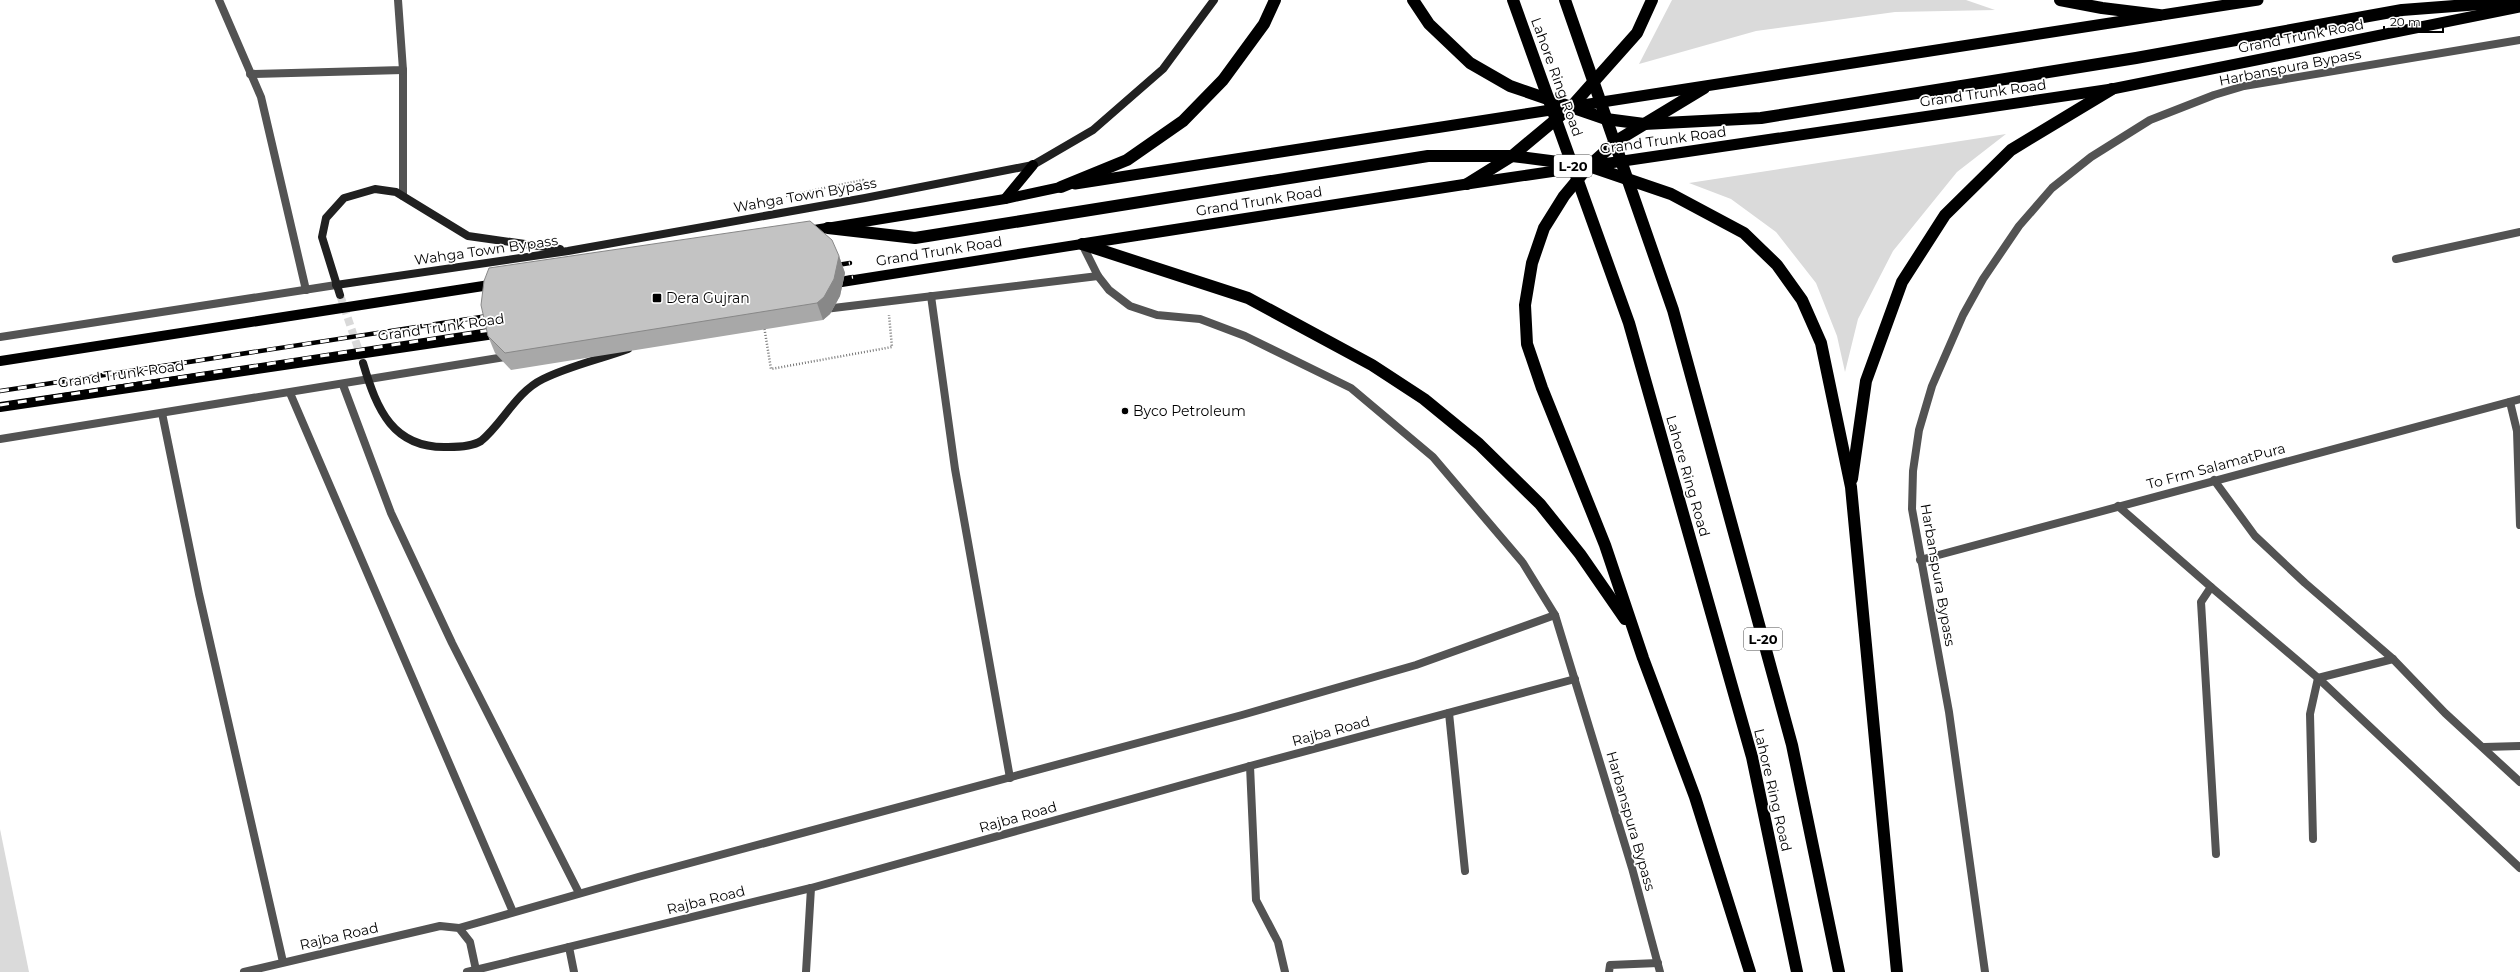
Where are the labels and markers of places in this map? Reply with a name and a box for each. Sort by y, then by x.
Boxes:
place label: Dera Gujran [666,289,750,307]
marker: Dera Gujran [651,292,663,304]
place label: Byco Petroleum [1133,402,1246,420]
marker: Byco Petroleum [1120,406,1130,416]

